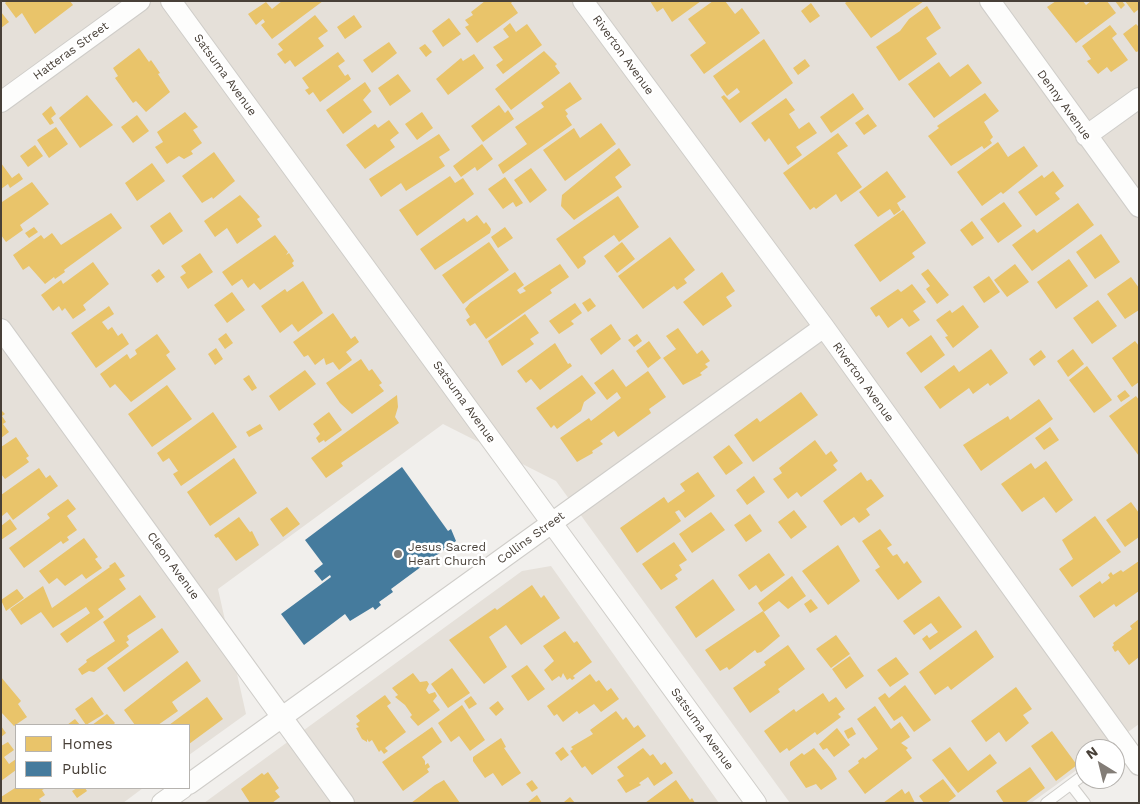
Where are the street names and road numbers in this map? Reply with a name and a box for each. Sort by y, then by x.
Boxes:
street label: Riverton Avenue [589,12,657,98]
street label: Hatteras Street [31,19,111,83]
street label: Satsuma Avenue [190,31,260,119]
street label: Denny Avenue [1034,67,1094,143]
street label: Riverton Avenue [829,339,897,425]
street label: Satsuma Avenue [429,358,499,446]
street label: Collins Street [494,509,568,567]
street label: Cleon Avenue [144,529,202,603]
street label: Satsuma Avenue [667,685,737,773]

